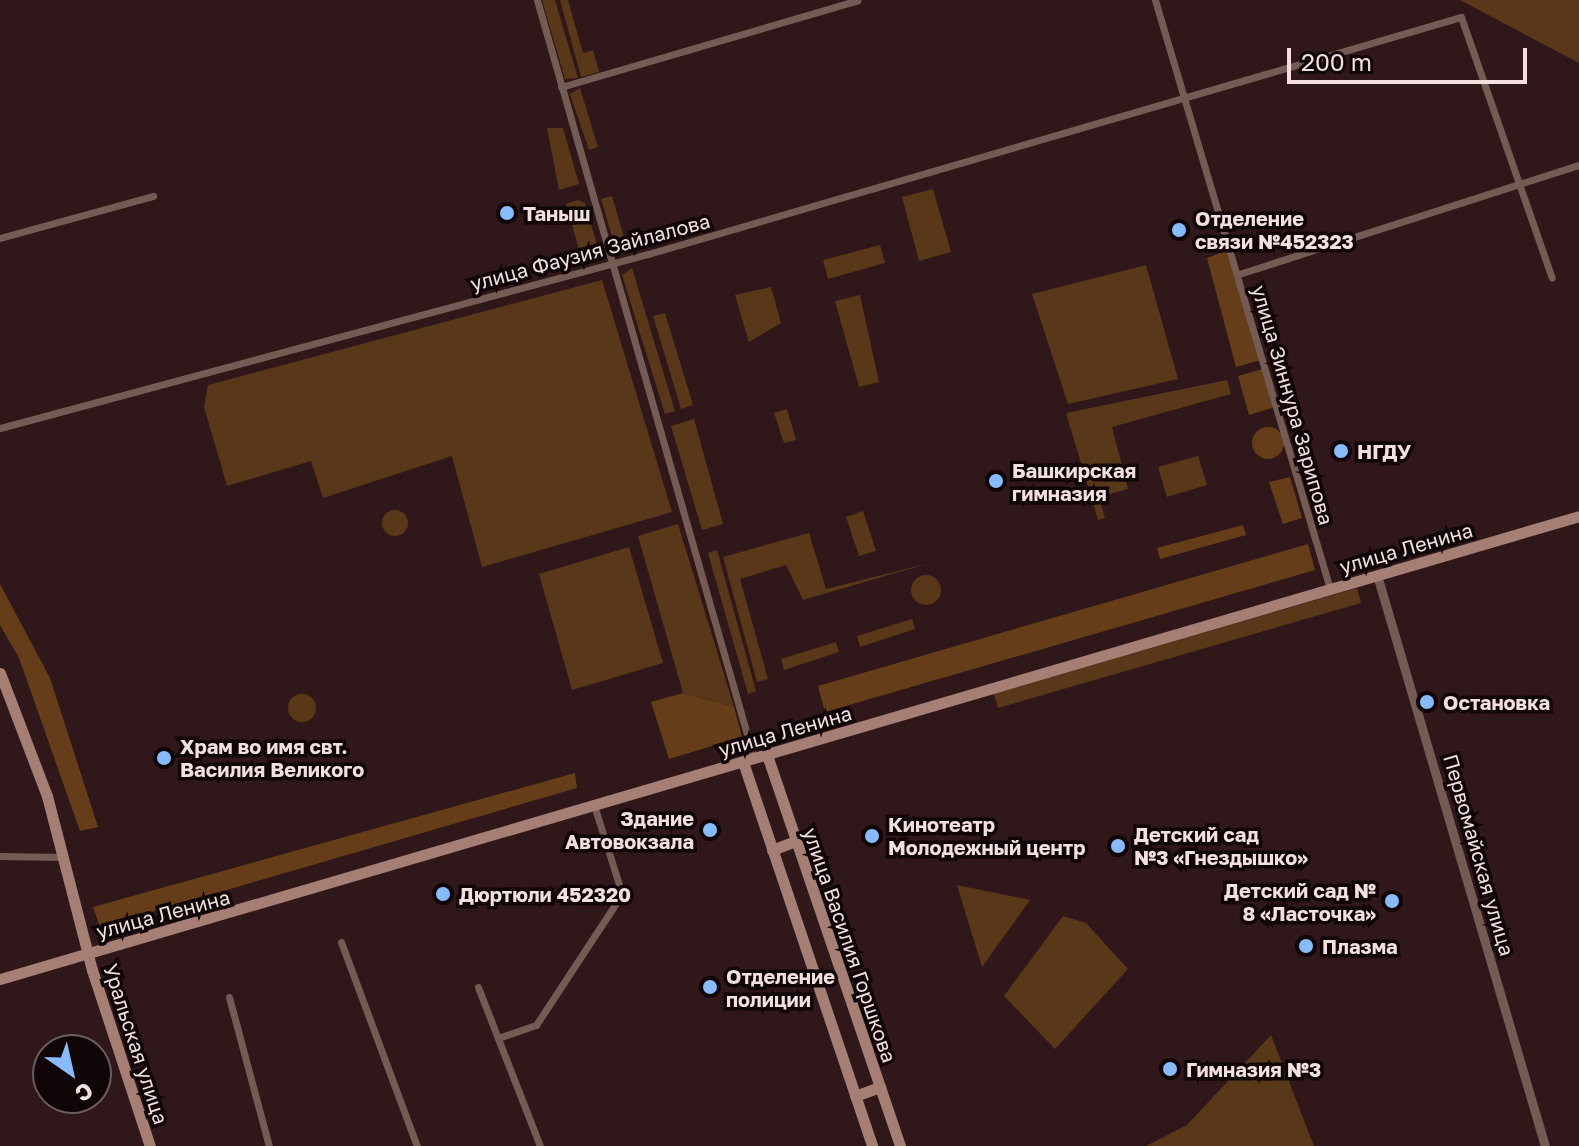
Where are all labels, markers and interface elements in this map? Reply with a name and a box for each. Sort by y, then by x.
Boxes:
scale bar [1291,32,1531,82]
text: 200 m [1301,47,1372,76]
place label: Таныш [523,201,590,225]
marker: Таныш [498,204,516,222]
place label: Отделение связи №452323 [1195,206,1354,253]
street label: улица Фаузия Зайлалова [468,208,712,296]
marker: Отделение связи №452323 [1170,221,1188,239]
street label: улица Зиннура Зарипова [1247,282,1339,528]
place label: НГДУ [1357,439,1411,463]
marker: НГДУ [1332,442,1350,460]
place label: Башкирская гимназия [1012,458,1136,505]
marker: Башкирская гимназия [987,472,1005,490]
street label: улица Ленина [1337,518,1475,578]
place label: Остановка [1443,690,1550,714]
marker: Остановка [1418,693,1436,711]
street label: улица Ленина [716,701,854,761]
place label: Храм во имя свт. Василия Великого [180,734,364,781]
marker: Храм во имя свт. Василия Великого [155,749,173,767]
street label: Первомайская улица [1439,751,1519,959]
place label: Здание Автовокзала [565,806,694,853]
place label: Кинотеатр Молодежный центр [888,812,1085,859]
marker: Здание Автовокзала [701,821,719,839]
place label: Детский сад №3 «Гнездышко» [1134,822,1308,869]
street label: улица Василия Горшкова [798,824,902,1066]
marker: Кинотеатр Молодежный центр [863,827,881,845]
marker: Детский сад №3 «Гнездышко» [1109,837,1127,855]
place label: Детский сад № 8 «Ласточка» [1224,878,1376,925]
place label: Дюртюли 452320 [459,882,631,906]
street label: улица Ленина [94,885,232,943]
marker: Дюртюли 452320 [434,885,452,903]
marker: Детский сад № 8 «Ласточка» [1383,892,1401,910]
place label: Плазма [1322,934,1398,958]
marker: Плазма [1297,937,1315,955]
street label: Уральская улица [99,961,173,1127]
place label: Отделение полиции [726,964,835,1011]
marker: Отделение полиции [701,978,719,996]
north arrow [32,1034,112,1114]
place label: Гимназия №3 [1186,1057,1321,1081]
marker: Гимназия №3 [1161,1060,1179,1078]
text: С [71,1077,99,1108]

